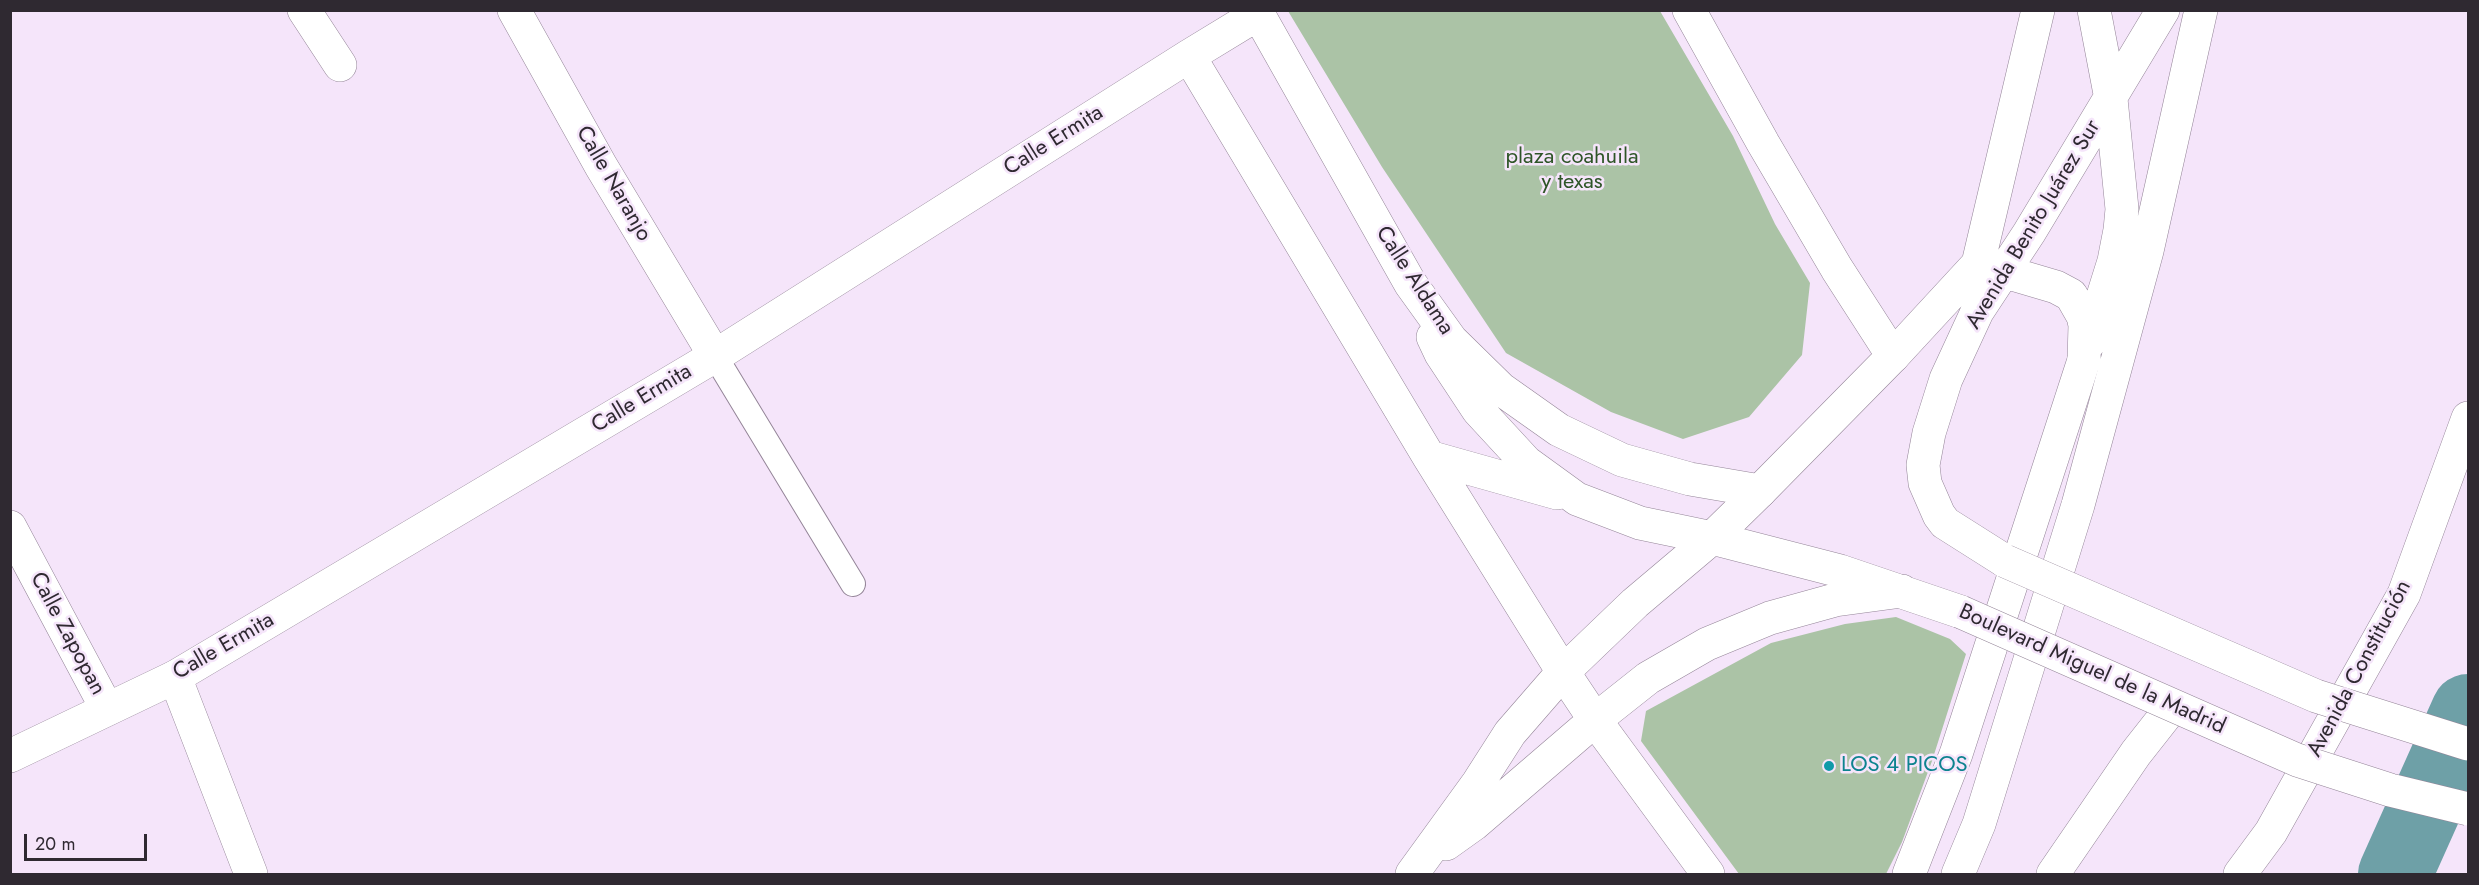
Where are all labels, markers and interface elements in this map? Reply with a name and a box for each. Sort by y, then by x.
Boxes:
street label: Calle Ermita [999,100,1109,182]
street label: Avenida Benito Juárez Sur [1961,116,2107,334]
street label: Calle Naranjo [569,122,657,246]
park label: plaza coahuila y texas [1505,145,1639,196]
street label: Calle Aldama [1369,222,1459,340]
street label: Calle Ermita [587,359,697,439]
street label: Calle Zapopan [24,568,110,700]
street label: Avenida Constitución [2302,576,2418,762]
street label: Boulevard Miguel de la Madrid [1955,599,2229,741]
street label: Calle Ermita [169,608,279,686]
place label: LOS 4 PICOS [1841,753,1968,779]
marker: LOS 4 PICOS [1822,759,1836,773]
scale bar [27,822,150,860]
text: 20 m [35,831,75,857]

